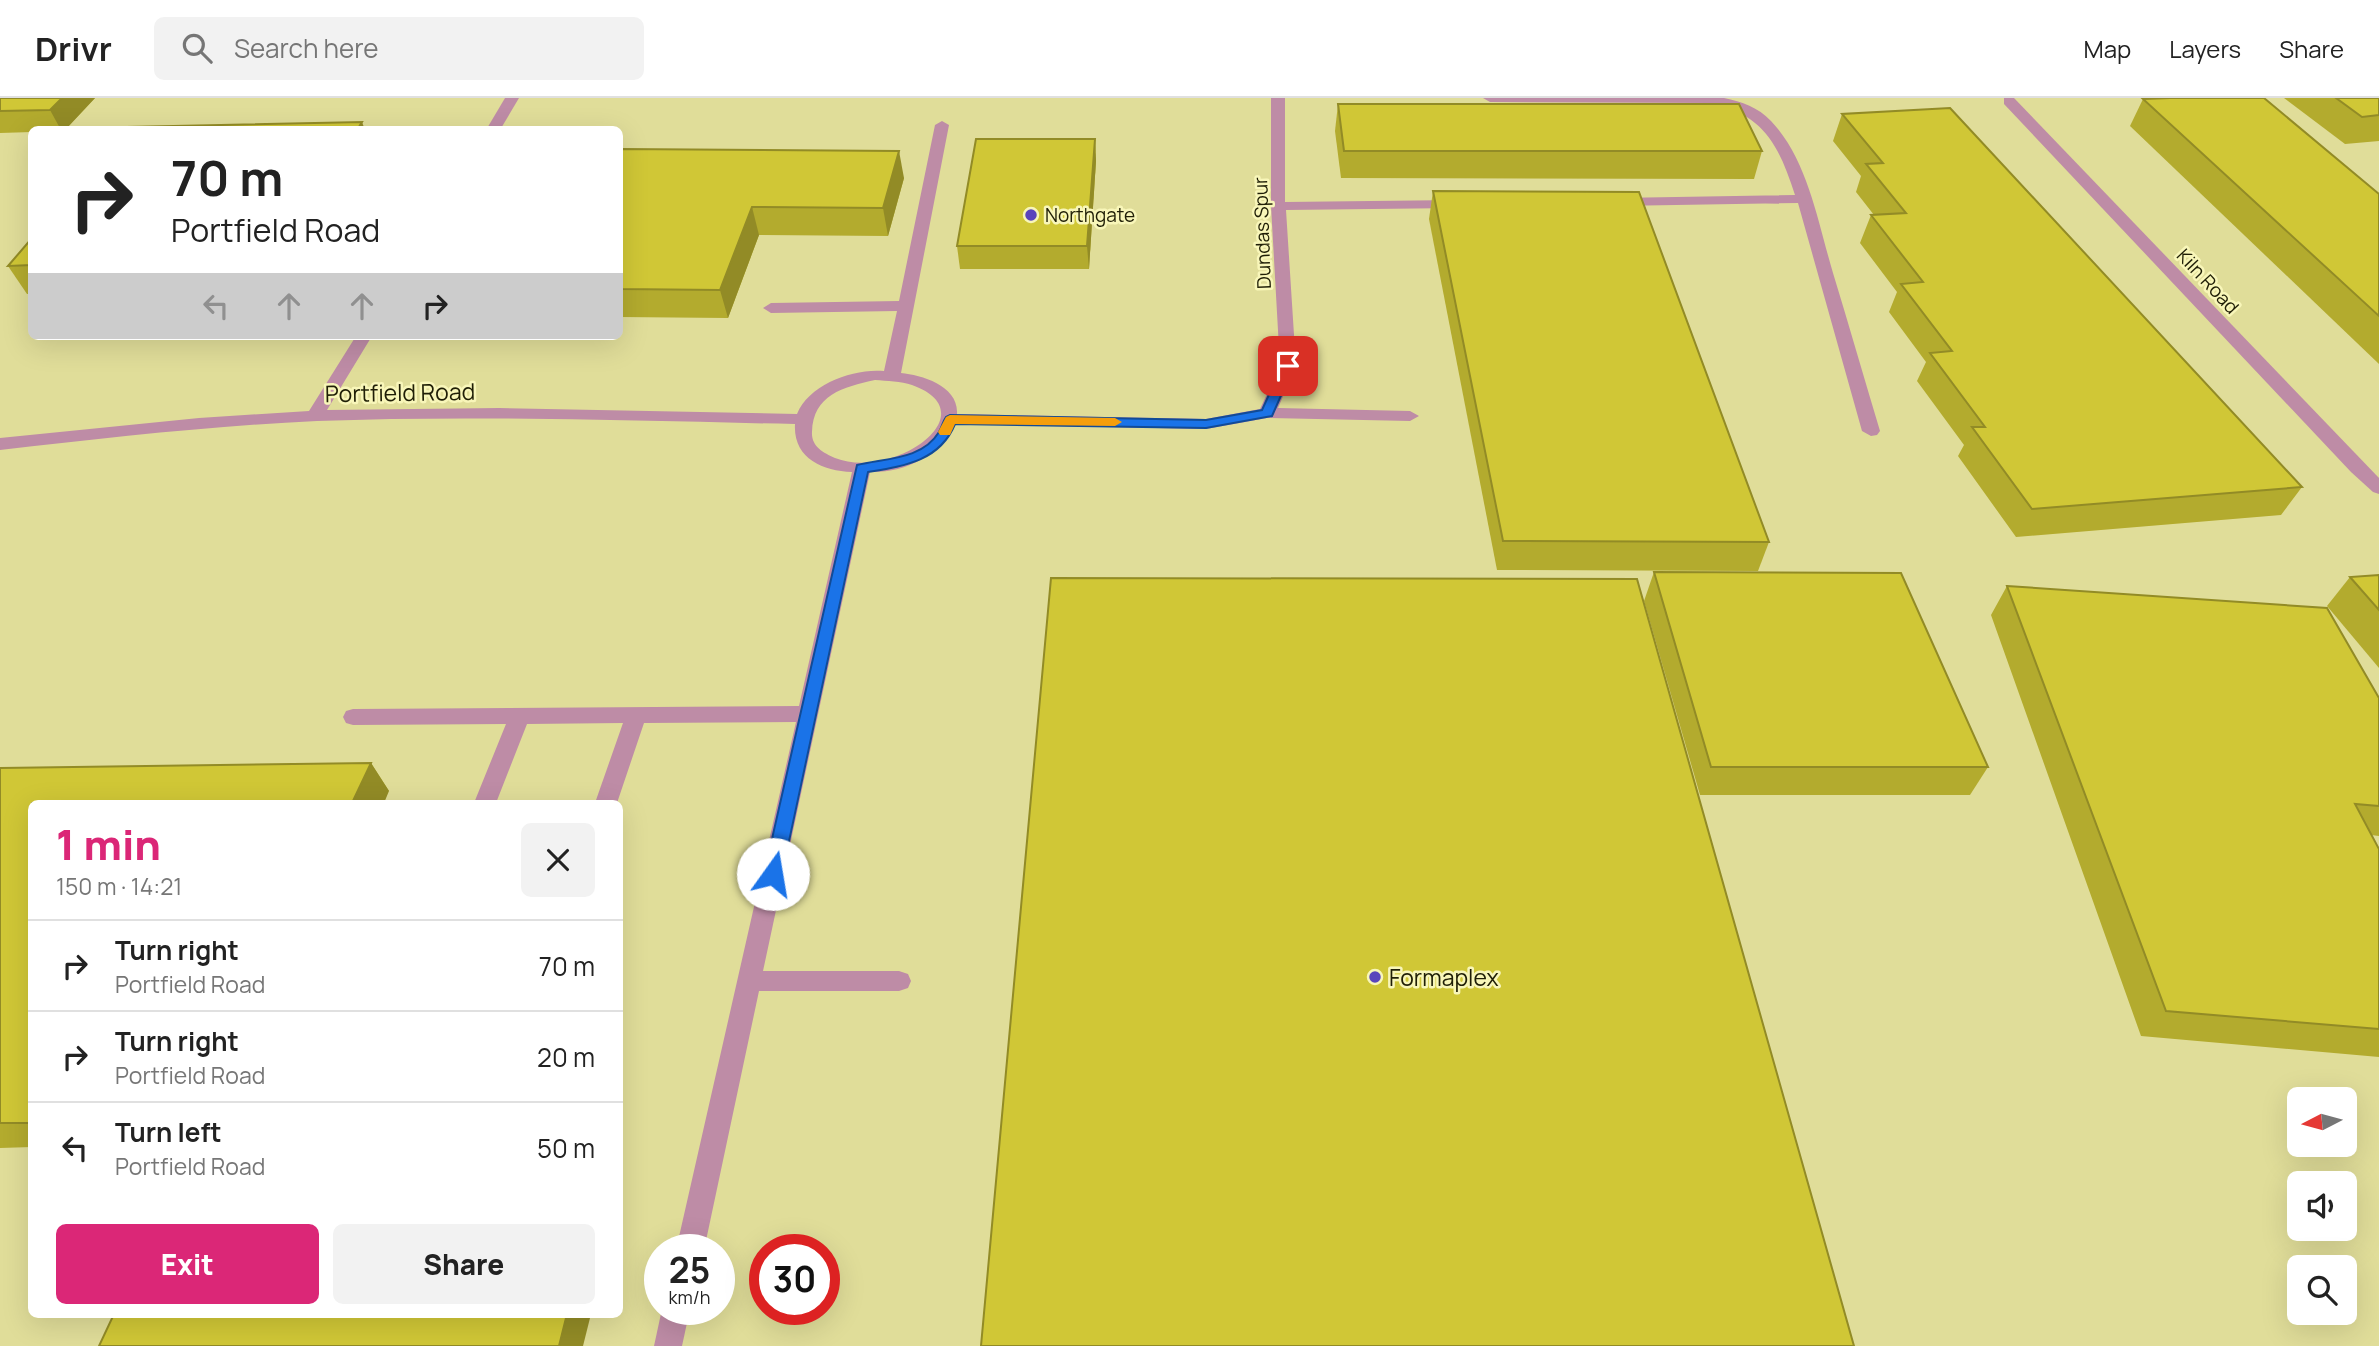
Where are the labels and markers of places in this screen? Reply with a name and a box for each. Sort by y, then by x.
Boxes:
place label: Northgate [1045,202,1135,228]
marker: Northgate [1023,207,1039,223]
pin [1258,336,1318,396]
place label: Formaplex [1389,961,1499,993]
marker: Formaplex [1367,969,1383,985]

